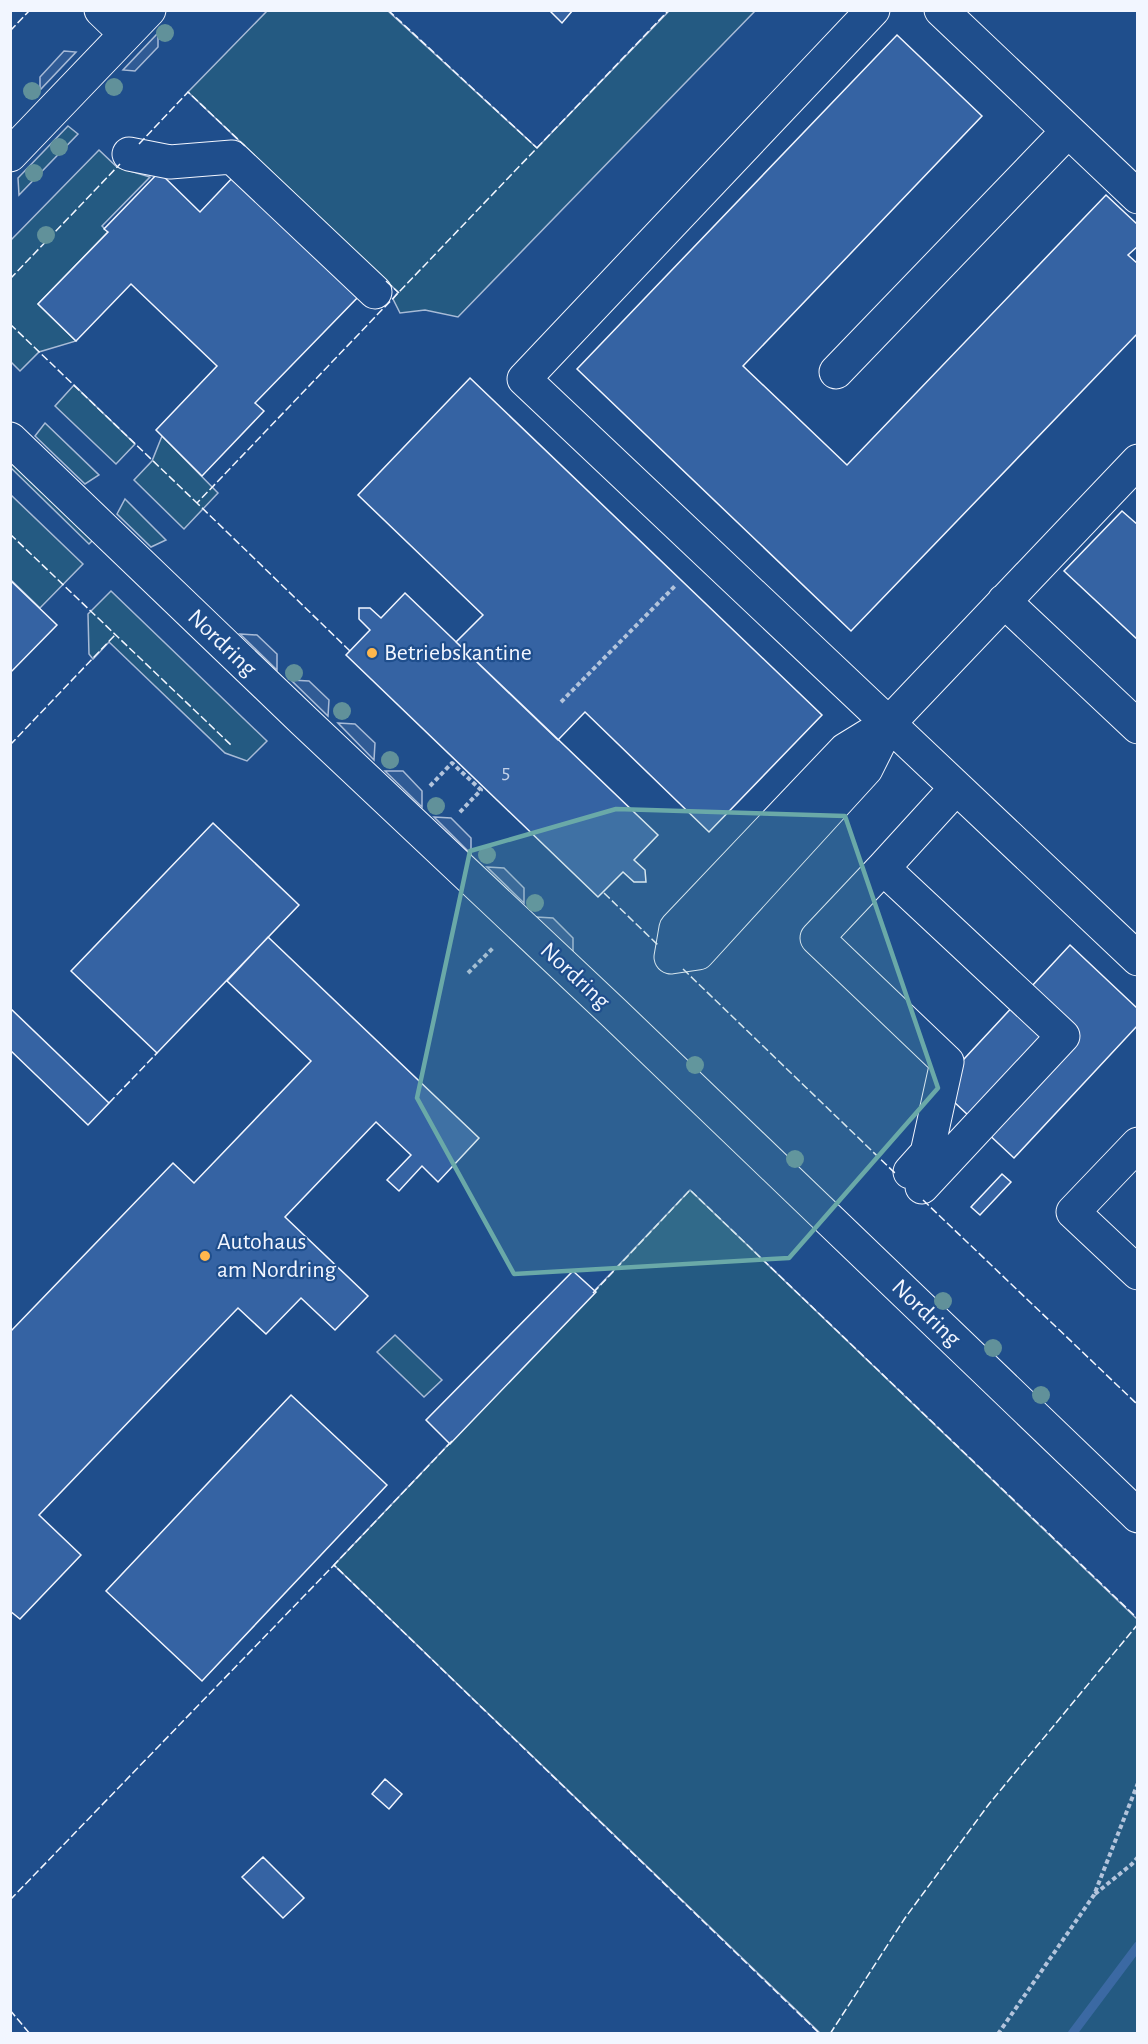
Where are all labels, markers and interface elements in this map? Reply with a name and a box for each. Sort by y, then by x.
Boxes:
street label: Nordring [183,605,261,681]
place label: Betriebskantine [384,641,532,665]
marker: Betriebskantine [365,646,379,660]
house number: 5 [502,761,510,782]
street label: Nordring [536,938,615,1014]
place label: Autohaus am Nordring [217,1230,337,1282]
marker: Autohaus am Nordring [198,1249,212,1263]
street label: Nordring [887,1275,965,1351]

